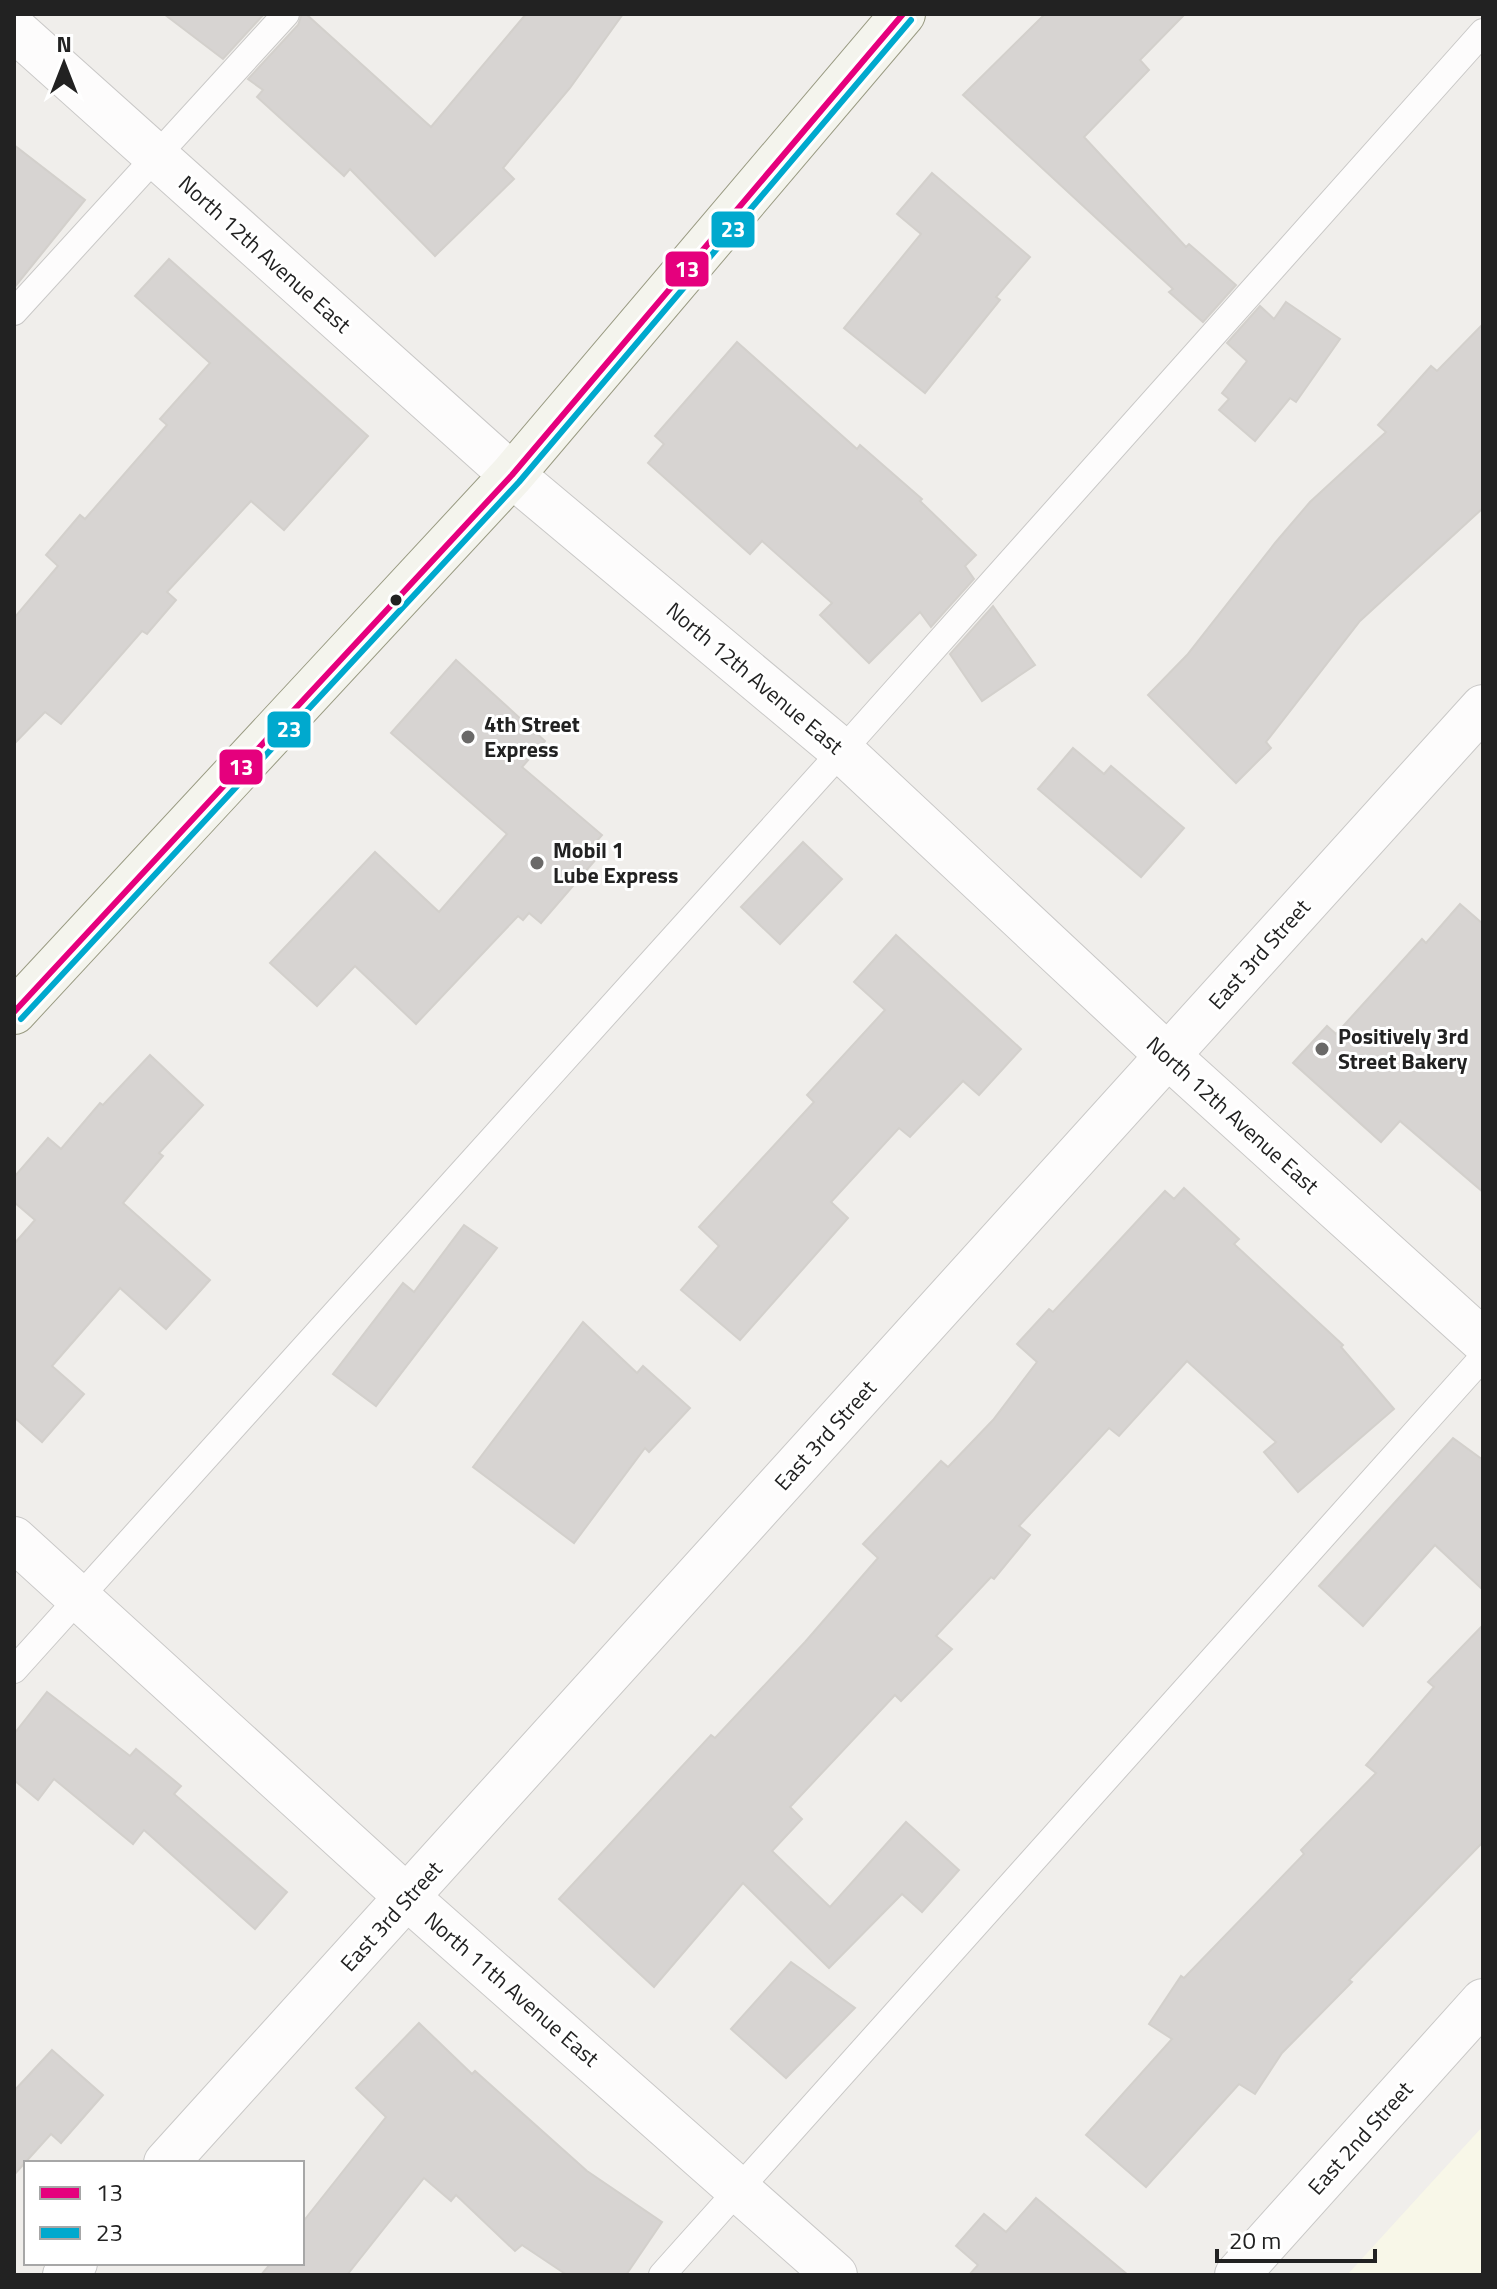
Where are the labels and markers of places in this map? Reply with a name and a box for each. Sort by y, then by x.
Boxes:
unlabelled marker [388,592,404,608]
place label: 4th Street Express [484,707,580,766]
marker: 4th Street Express [459,728,477,746]
place label: Mobil 1 Lube Express [553,833,678,892]
marker: Mobil 1 Lube Express [528,854,546,872]
place label: Positively 3rd Street Bakery [1338,1019,1469,1078]
marker: Positively 3rd Street Bakery [1313,1040,1331,1058]

